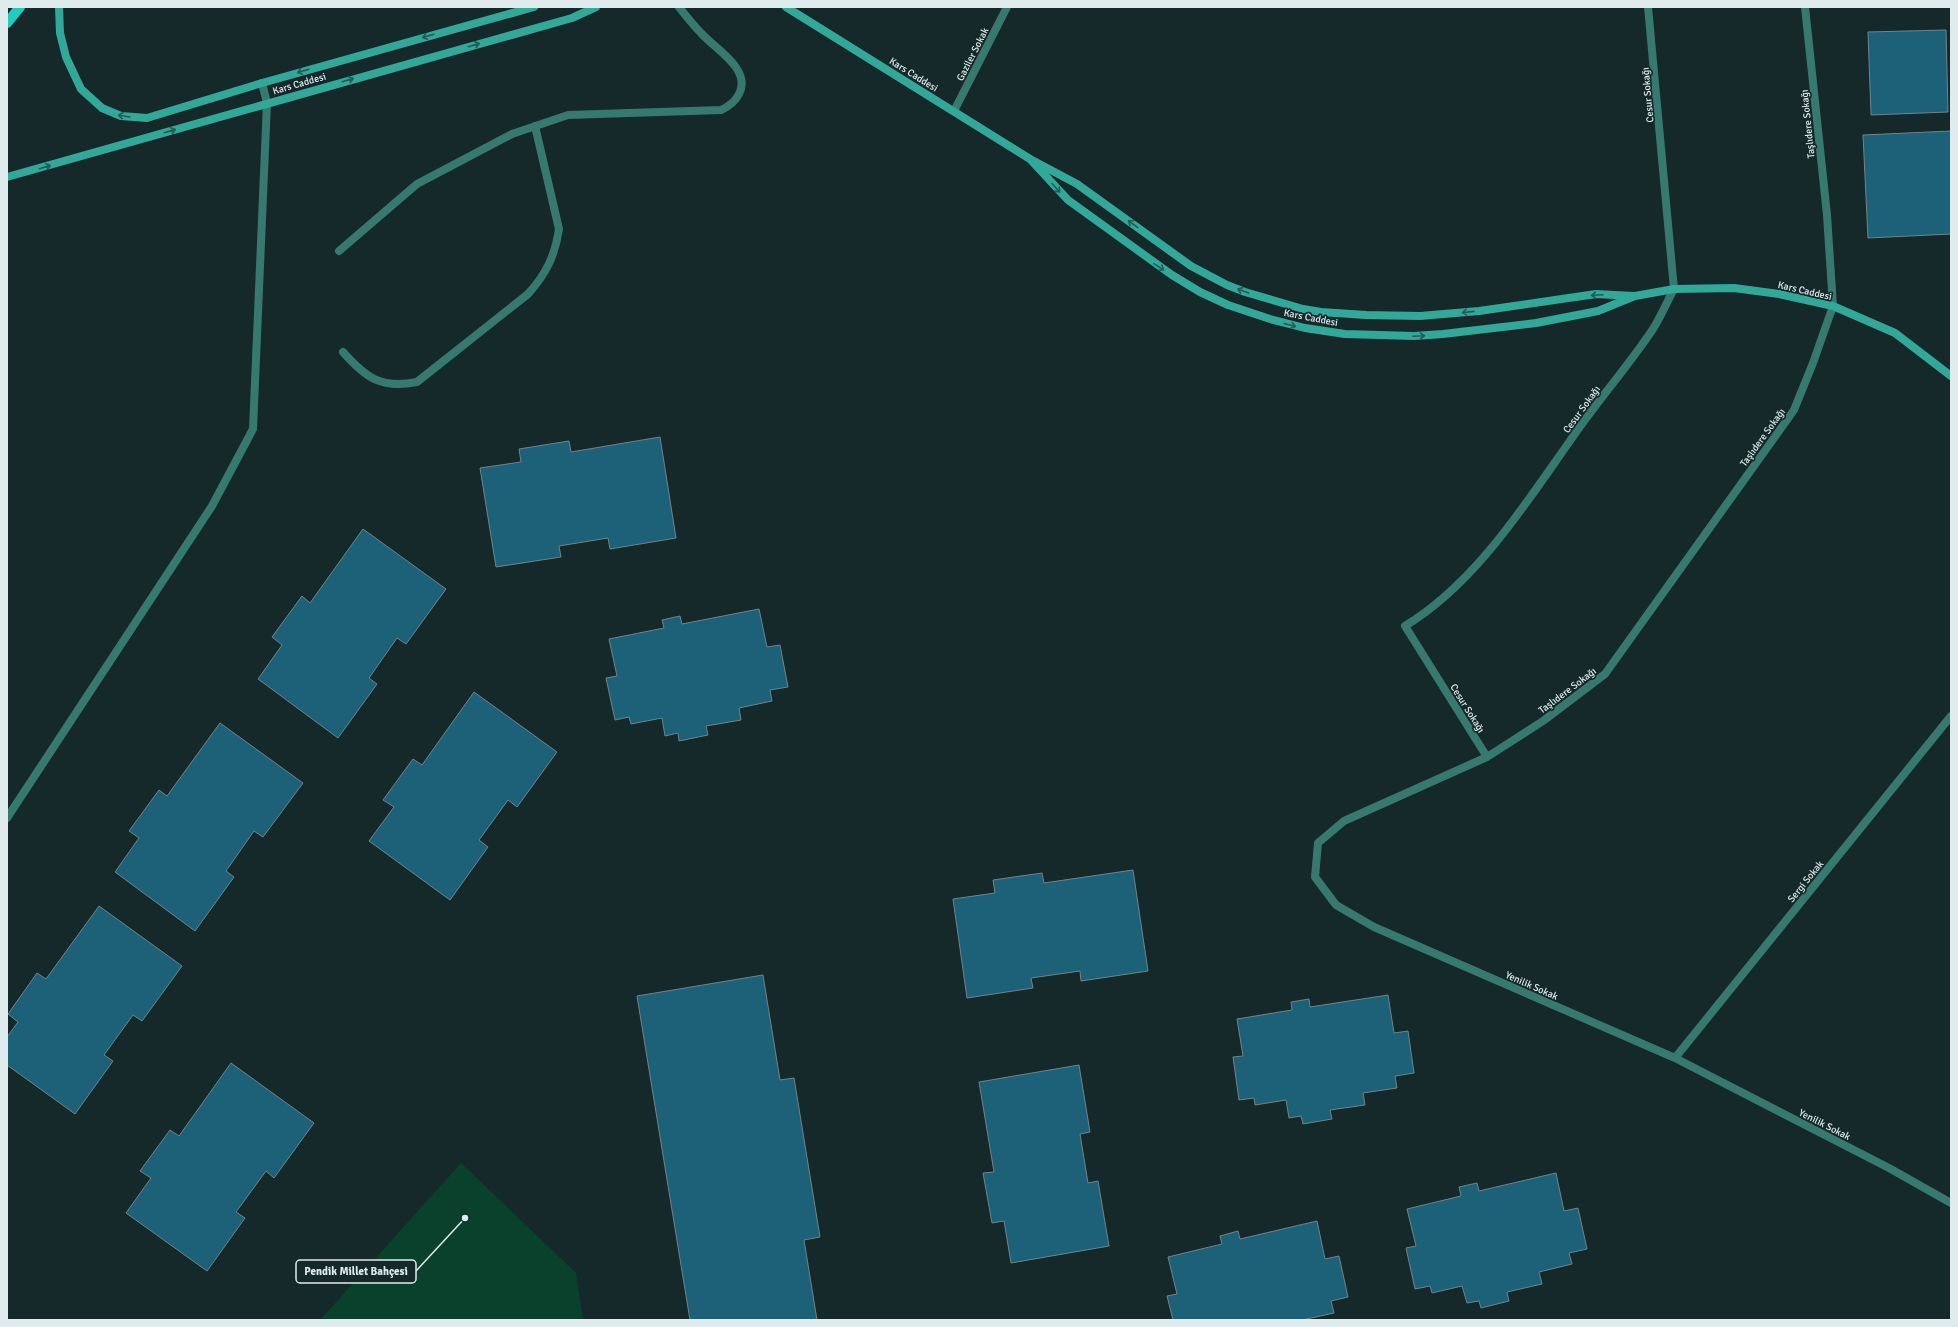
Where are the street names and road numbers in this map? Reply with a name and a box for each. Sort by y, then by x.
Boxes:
street label: Gaziler Sokak [954,26,991,83]
street label: Kars Caddesi [887,55,940,95]
street label: Cesur Sokağı [1640,67,1656,123]
street label: Kars Caddesi [271,71,327,97]
street label: Taşlıdere Sokağı [1798,89,1818,159]
street label: Kars Caddesi [1777,279,1833,303]
street label: Kars Caddesi [1283,307,1339,329]
street label: Cesur Sokağı [1561,384,1603,436]
street label: Taşlıdere Sokağı [1738,406,1788,469]
street label: Taşlıdere Sokağı [1536,665,1599,716]
street label: Cesur Sokağı [1447,682,1487,735]
street label: Sergi Sokak [1785,858,1826,905]
street label: Yenilik Sokak [1503,969,1560,1003]
street label: Yenilik Sokak [1797,1107,1852,1143]

